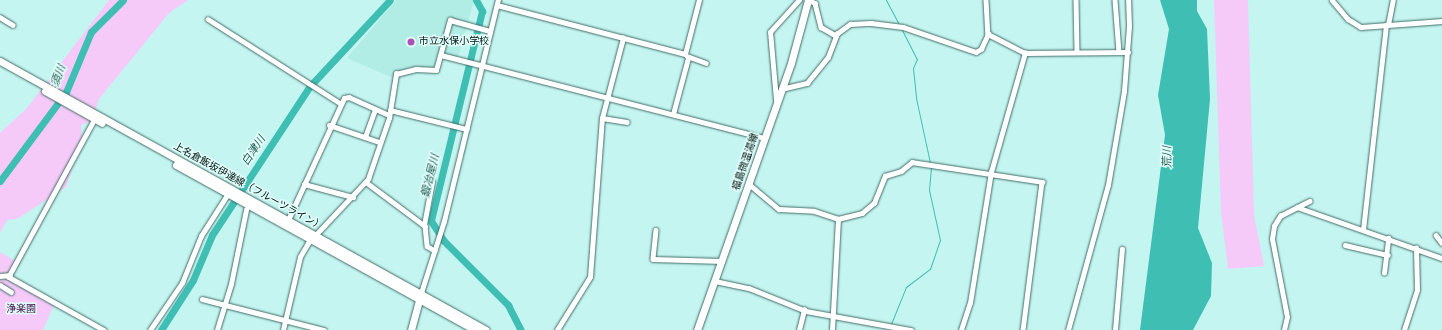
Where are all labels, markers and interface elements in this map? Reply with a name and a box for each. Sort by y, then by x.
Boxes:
place label: 市立水保小学校 [419,36,489,48]
marker: 市立水保小学校 [406,37,416,47]
water label: 須川 [49,63,69,89]
street label: 福島微温湯線 [731,132,761,192]
water label: 白津川 [239,134,269,168]
street label: 上名倉飯坂伊達線（フルーツライン） [171,141,325,233]
water label: 荒川 [1161,146,1175,168]
water label: 鍛冶屋川 [419,153,443,199]
park label: 浄楽園 [6,304,36,316]

